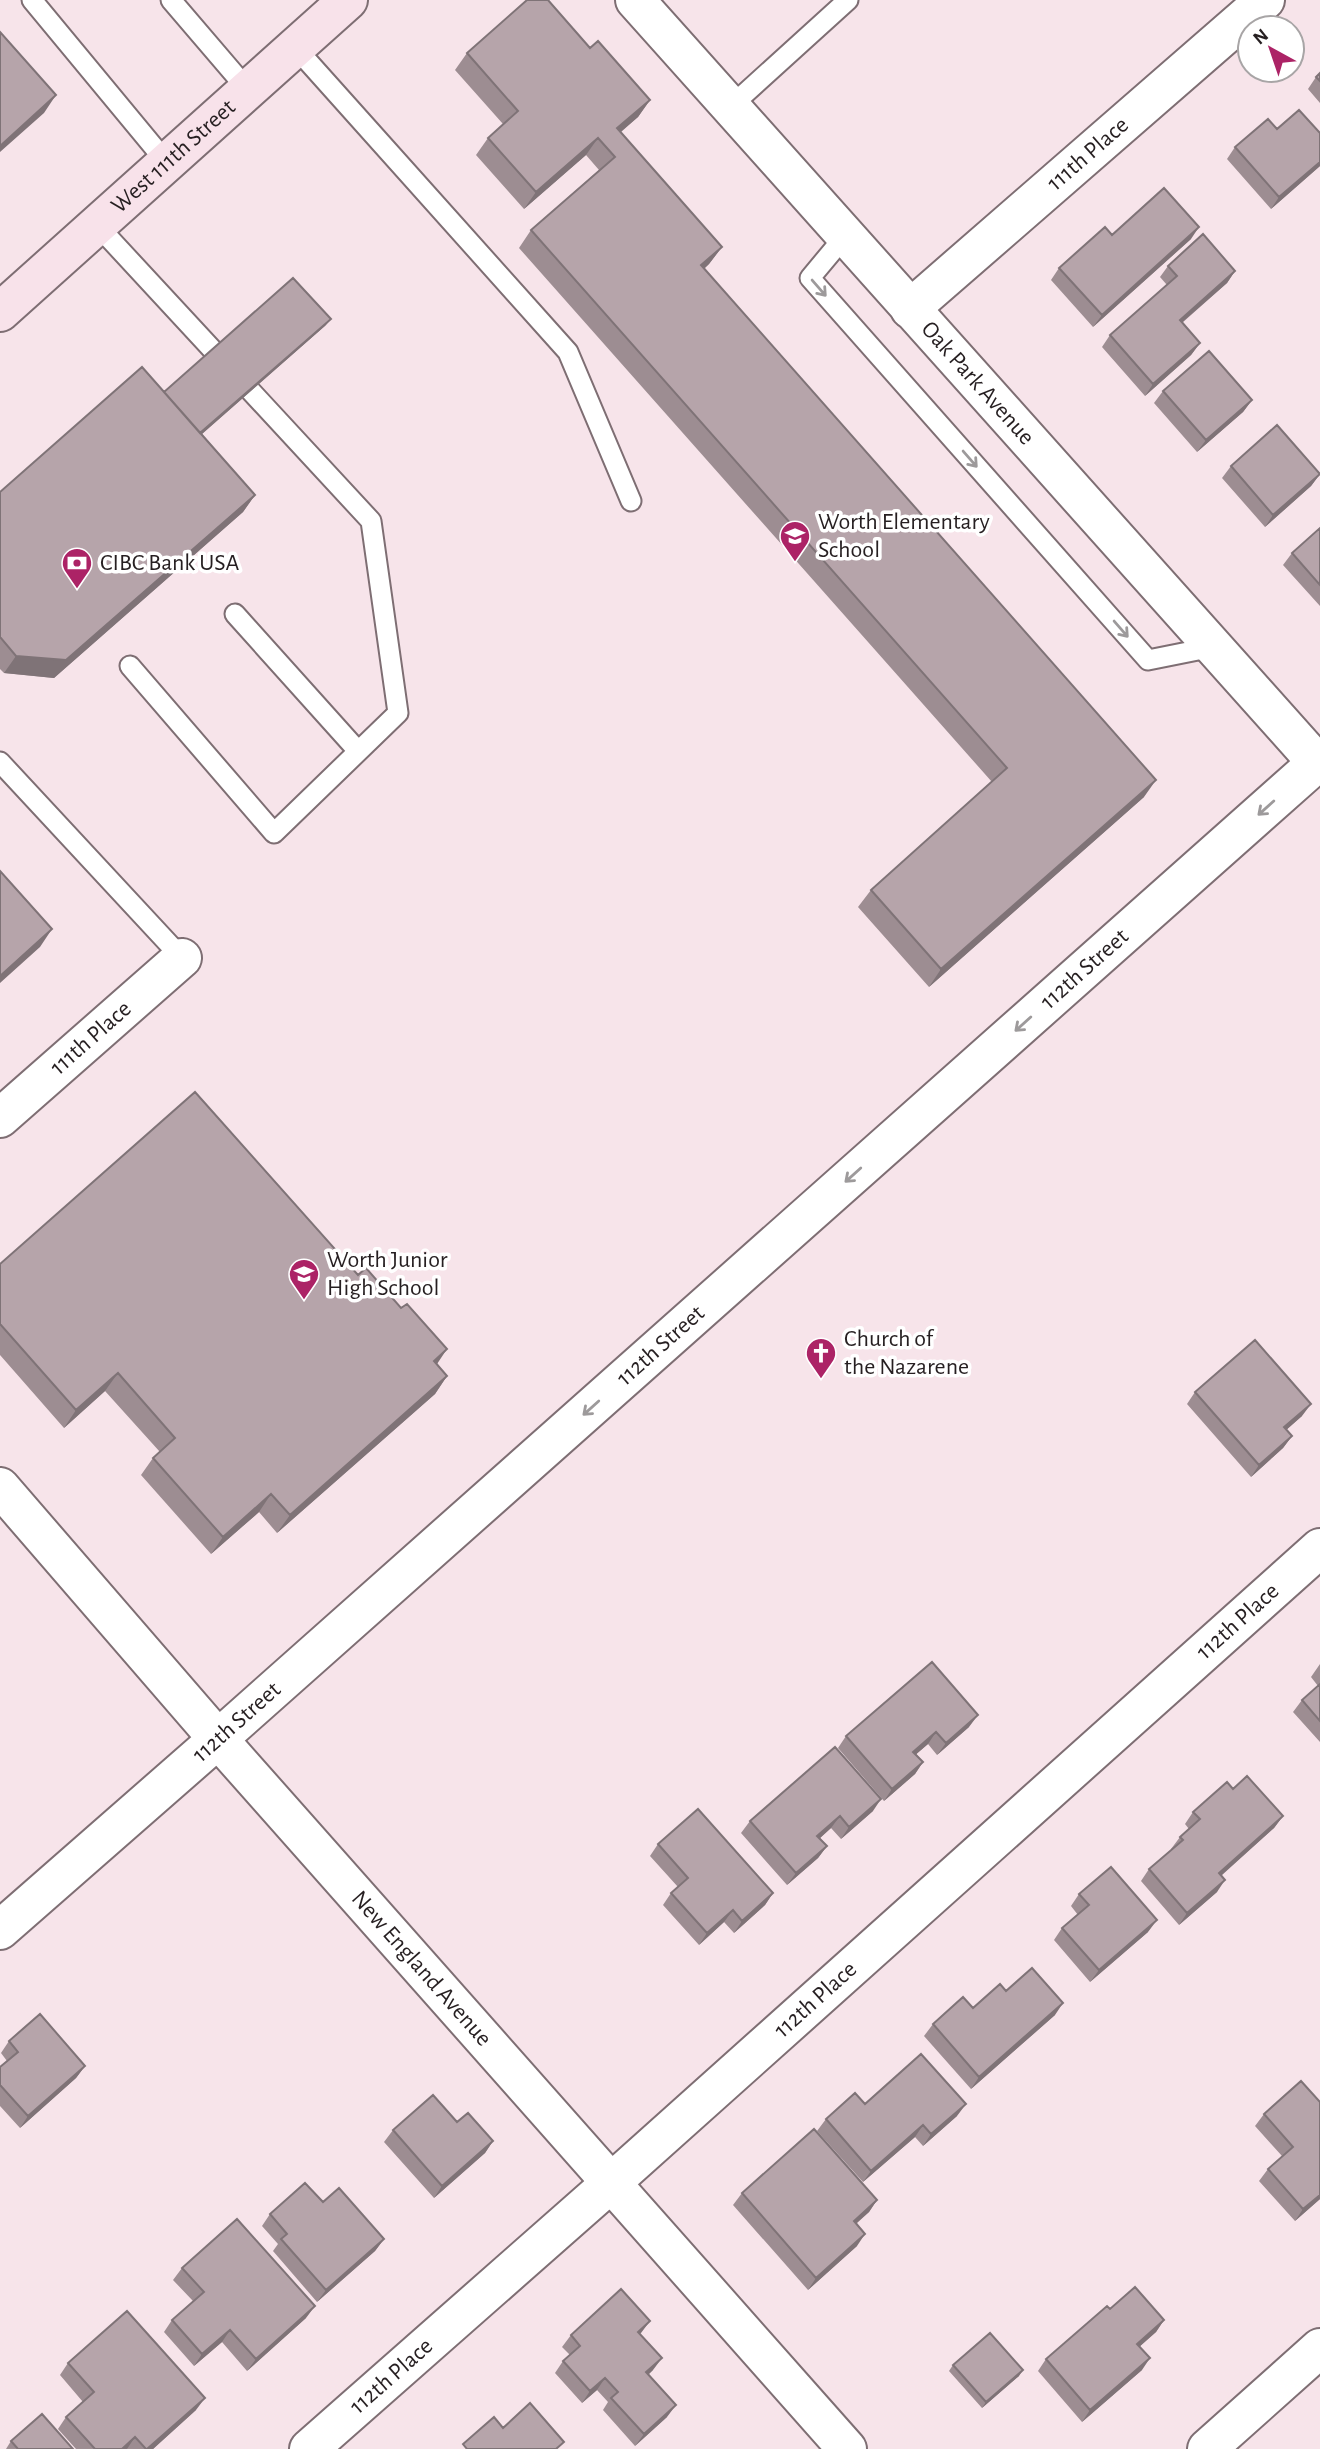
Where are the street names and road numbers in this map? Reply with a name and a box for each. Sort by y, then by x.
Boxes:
street label: West 111th Street [107,95,240,218]
street label: 111th Place [1043,113,1133,196]
street label: Oak Park Avenue [916,317,1039,450]
street label: 112th Street [1036,924,1133,1014]
street label: 111th Place [46,997,136,1080]
street label: 112th Street [612,1301,709,1391]
street label: 112th Place [1192,1579,1284,1664]
street label: 112th Street [188,1677,285,1767]
street label: New England Avenue [347,1887,496,2051]
street label: 112th Place [770,1957,861,2043]
street label: 112th Place [346,2334,437,2419]

